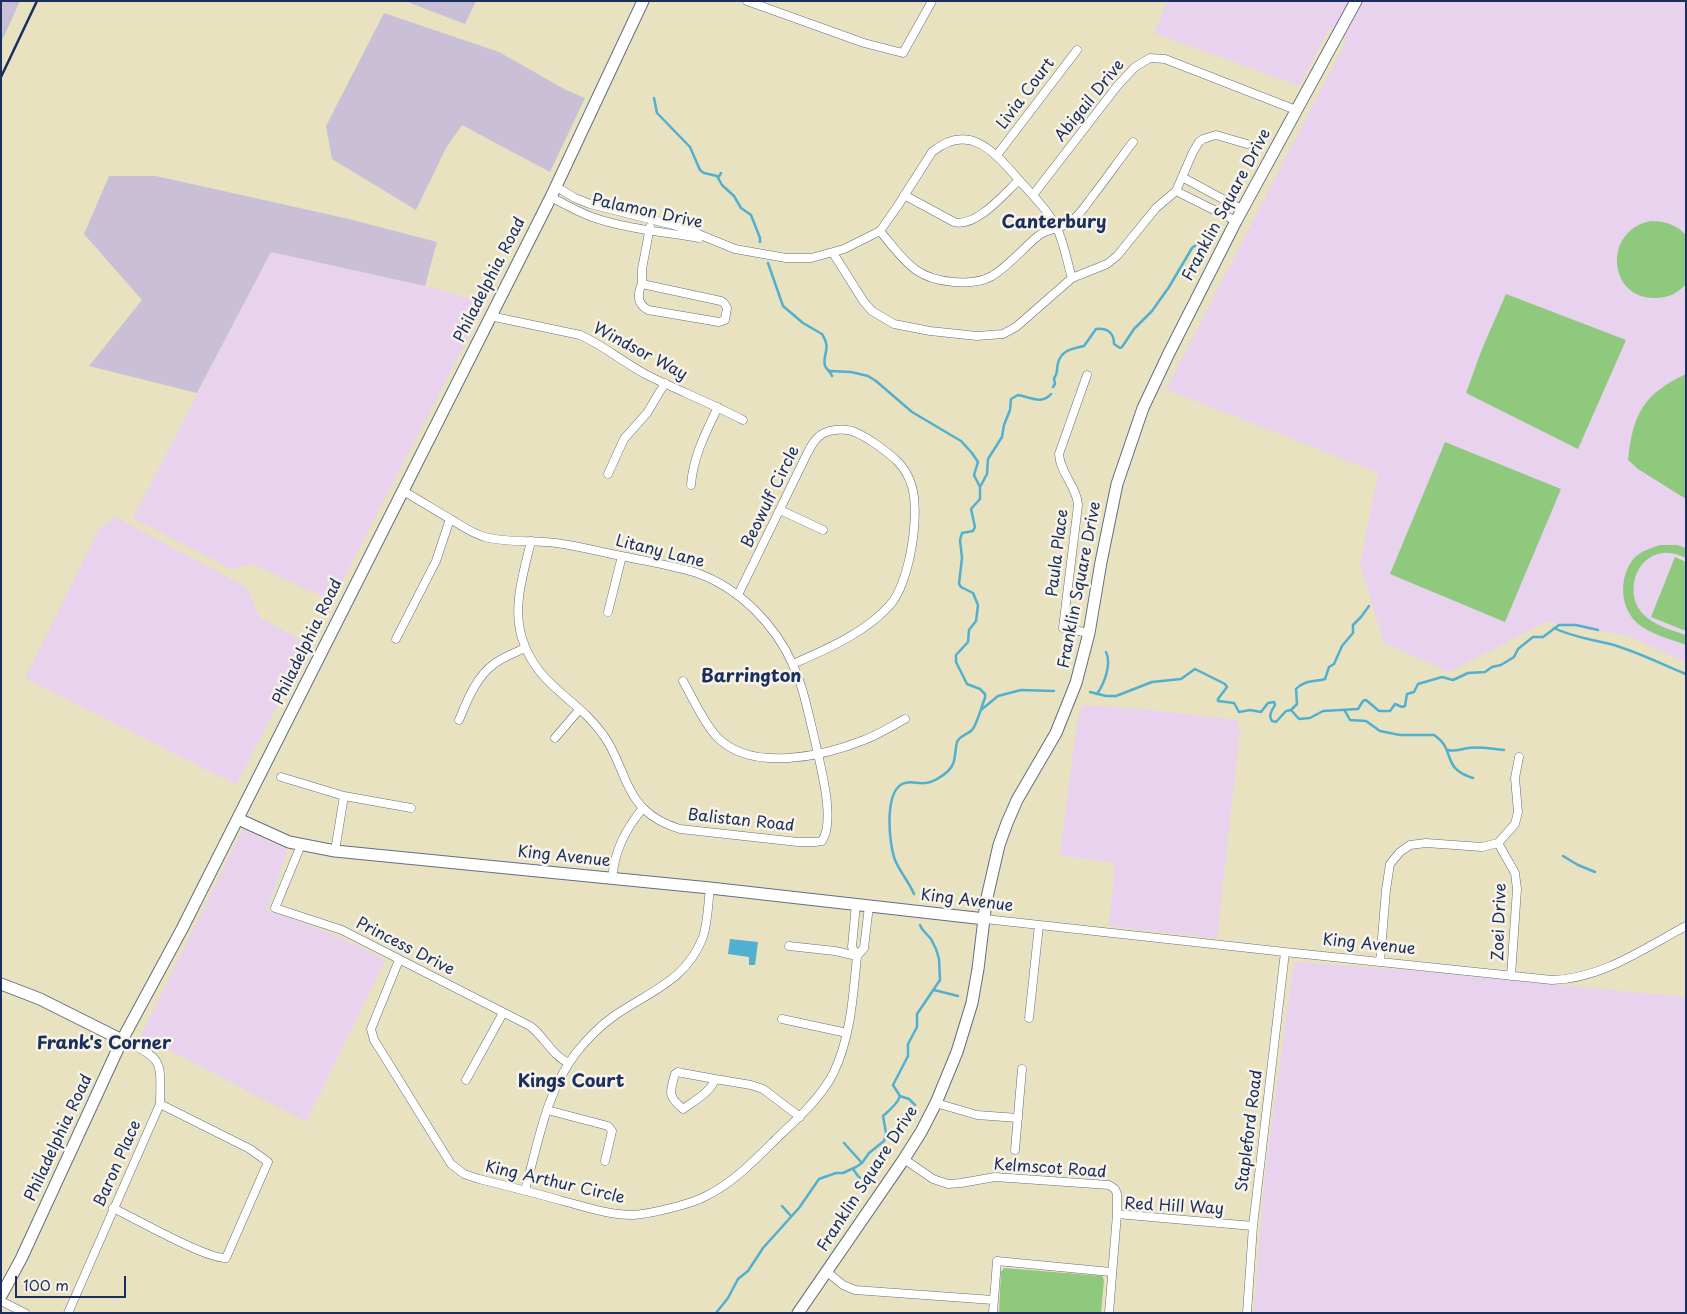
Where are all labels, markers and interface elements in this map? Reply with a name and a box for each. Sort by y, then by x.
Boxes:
street label: Livia Court [993,55,1059,133]
street label: Abigail Drive [1051,56,1129,146]
street label: Franklin Square Drive [1179,126,1275,284]
street label: Palamon Drive [590,191,704,233]
district label: Canterbury [1002,212,1106,234]
street label: Philadelphia Road [450,214,530,346]
street label: Windsor Way [590,319,690,385]
street label: Beowulf Circle [738,443,804,551]
street label: Franklin Square Drive [1054,500,1106,670]
street label: Paula Place [1043,508,1073,598]
street label: Litany Lane [613,532,707,572]
street label: Philadelphia Road [269,576,347,708]
district label: Barrington [701,666,801,688]
street label: Balistan Road [687,806,795,836]
street label: King Avenue [517,843,611,871]
street label: Zoei Drive [1489,883,1511,961]
street label: King Avenue [920,886,1014,916]
street label: Princess Drive [353,914,457,980]
street label: King Avenue [1322,931,1416,959]
district label: Frank's Corner [37,1033,171,1055]
street label: Stapleford Road [1233,1069,1267,1193]
street label: Philadelphia Road [21,1071,97,1205]
district label: Kings Court [518,1071,624,1093]
street label: Franklin Square Drive [814,1103,922,1255]
street label: Baron Place [90,1118,146,1210]
street label: Kelmscot Road [993,1155,1107,1183]
street label: King Arthur Circle [483,1158,627,1208]
street label: Red Hill Way [1124,1195,1224,1219]
scale bar [18,1266,129,1298]
text: 100 m [23,1273,69,1296]

